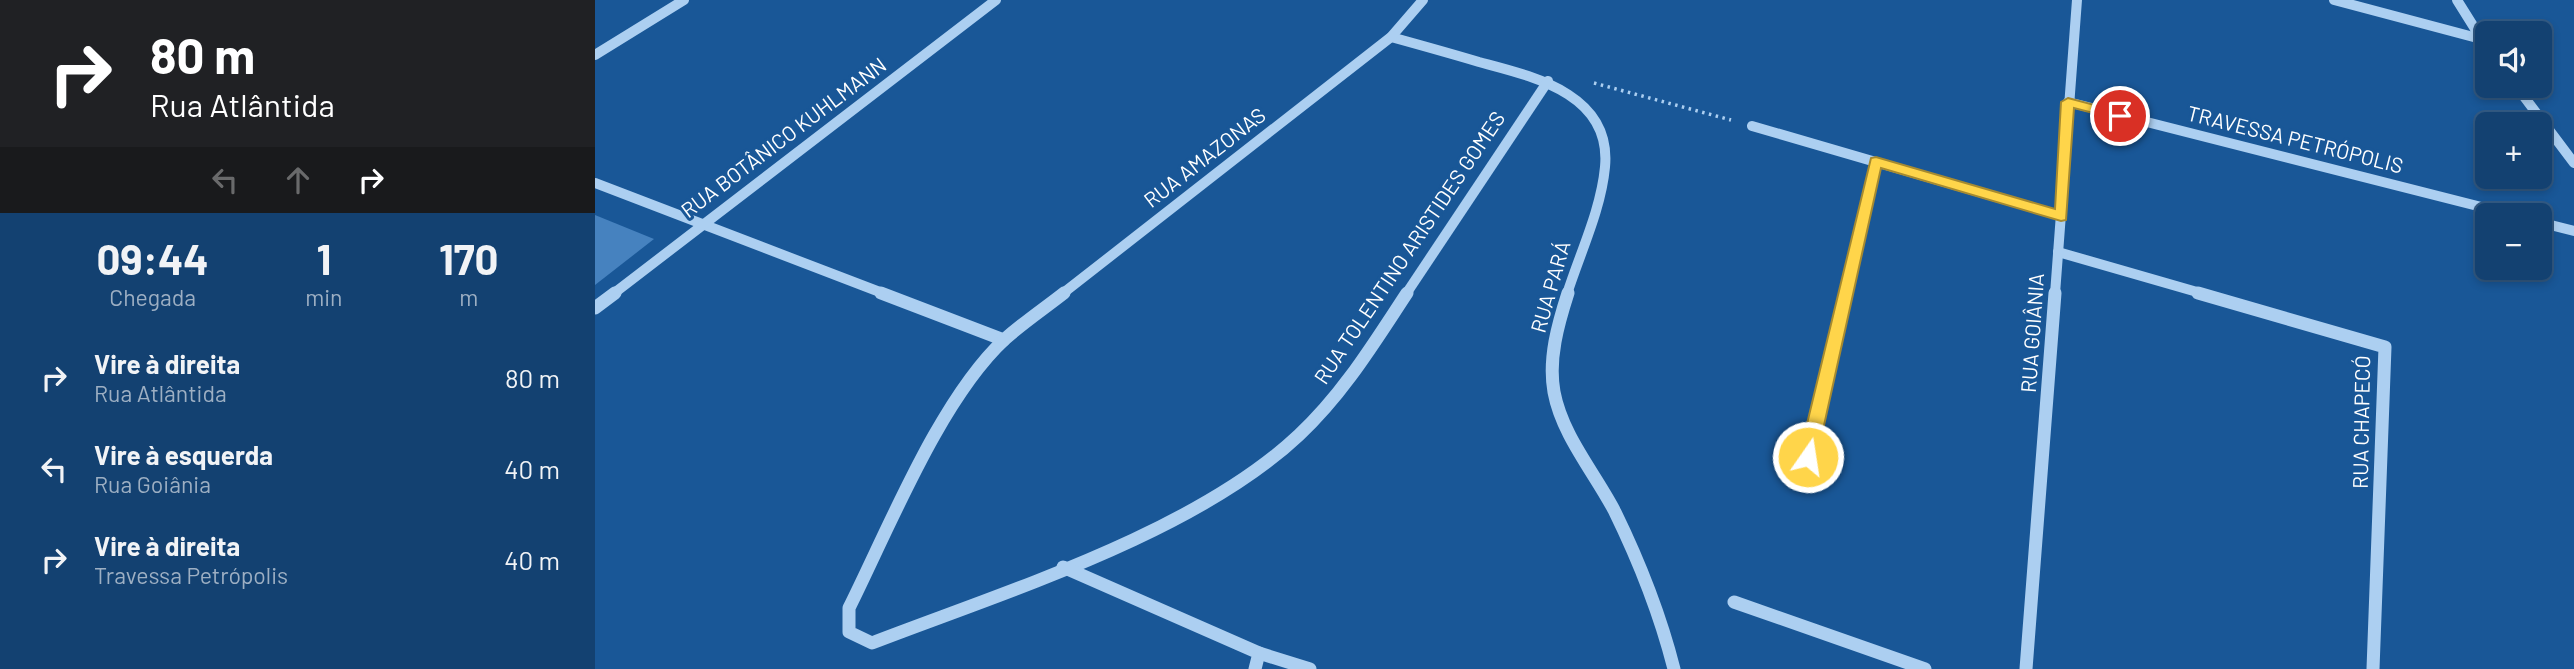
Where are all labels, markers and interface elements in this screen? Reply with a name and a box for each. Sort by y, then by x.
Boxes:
map controls [2475,21,2552,280]
button: sound [2475,21,2552,98]
text: 80 m [150,25,255,84]
icon: right [35,28,126,119]
street label: RUA BOTÂNICO KUHLMANN [676,51,891,222]
text: Rua Atlântida [150,85,335,123]
pin [2090,86,2150,146]
icon: arrive [2101,97,2139,135]
street label: TRAVESSA PETRÓPOLIS [2185,100,2406,177]
street label: RUA AMAZONAS [1138,102,1270,212]
street label: RUA TOLENTINO ARISTIDES GOMES [1308,106,1509,388]
button: + [2475,112,2552,189]
icon: left [206,161,244,199]
icon: ahead [279,161,317,199]
icon: right [352,161,390,199]
button: − [2475,203,2552,280]
text: 09:44 [96,233,209,283]
text: 1 [316,233,331,283]
text: 170 [439,233,499,283]
street label: RUA PARÁ [1525,238,1575,335]
street label: RUA GOIÂNIA [2015,272,2048,393]
text: Chegada [109,283,196,311]
text: min [305,283,343,311]
text: m [459,283,478,311]
text: Vire à direita [94,348,240,379]
street label: RUA CHAPECÓ [2347,355,2374,489]
icon: right [35,359,73,397]
text: 80 m [505,362,560,393]
text: Rua Atlântida [94,379,227,407]
position arrow [1771,420,1845,494]
text: Vire à esquerda [94,439,273,470]
icon: left [35,450,73,488]
text: 40 m [504,453,560,484]
text: Rua Goiânia [94,470,211,498]
text: Vire à direita [94,530,240,561]
icon: right [35,541,73,579]
text: 40 m [504,544,560,575]
text: Travessa Petrópolis [94,561,288,589]

